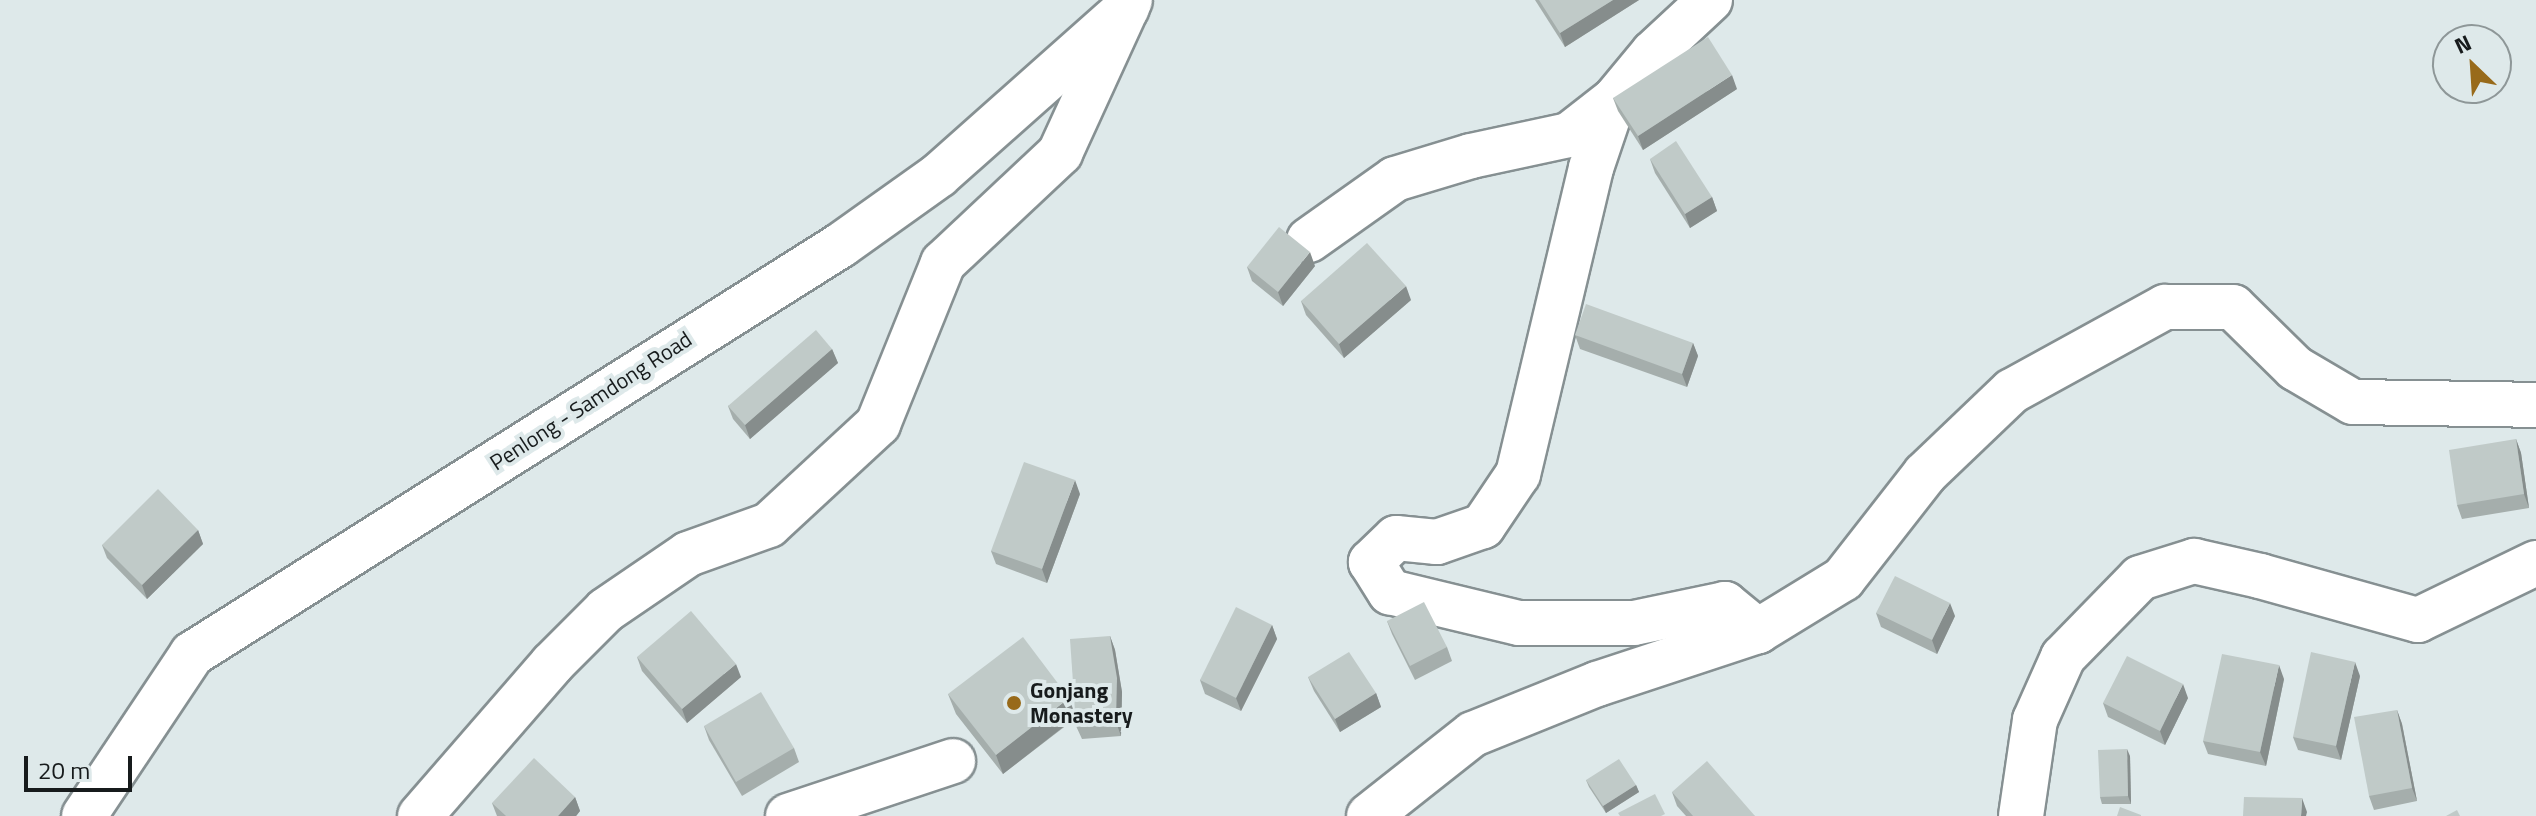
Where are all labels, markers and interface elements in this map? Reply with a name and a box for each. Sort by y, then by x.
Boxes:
north arrow [2432,24,2512,104]
text: N [2449,25,2477,63]
street label: Penlong - Samdong Road [485,326,697,476]
place label: Gonjang Monastery [1030,677,1133,728]
marker: Gonjang Monastery [1005,694,1023,712]
scale bar [28,740,136,790]
text: 20 m [38,752,90,788]

